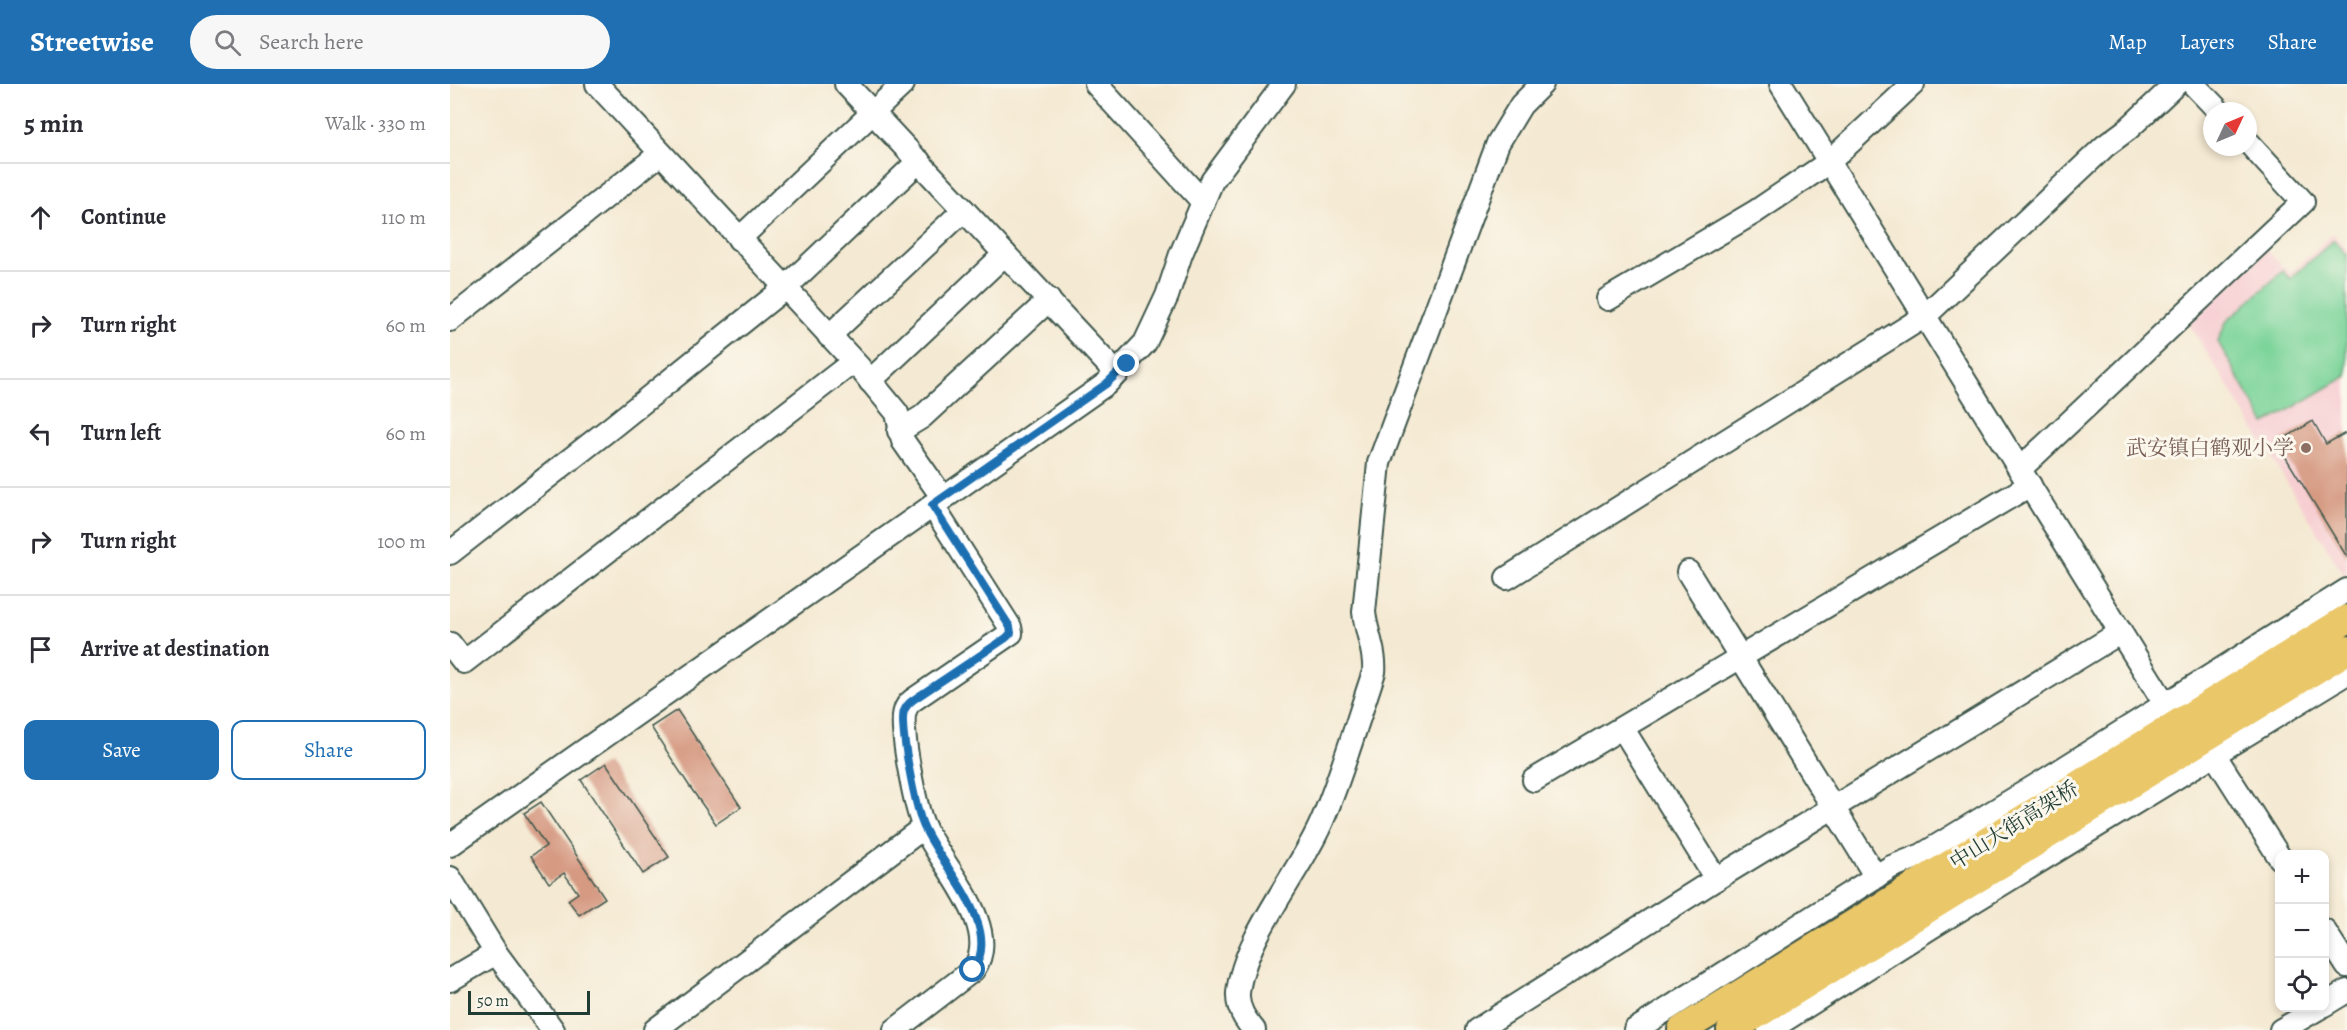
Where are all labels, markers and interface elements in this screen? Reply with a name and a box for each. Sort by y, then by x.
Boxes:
search box [190,15,610,69]
text: Streetwise [30,23,154,61]
icon: search [211,26,244,59]
text: Search here [259,27,364,57]
text: Map [2108,28,2147,56]
text: Layers [2180,28,2235,56]
text: Share [2268,28,2317,56]
north arrow [2203,102,2257,156]
text: 5 min [24,106,84,141]
text: Walk · 330 m [325,110,426,137]
icon: ahead [24,201,57,234]
text: Continue [81,202,166,232]
text: 110 m [381,204,426,231]
icon: right [24,309,57,342]
text: Turn right [81,310,177,340]
text: 60 m [386,312,426,339]
route end [1113,350,1139,376]
icon: left [24,417,57,450]
text: Turn left [81,418,161,448]
text: 60 m [386,420,426,447]
place label: 武安镇白鹤观小学 [2126,434,2294,462]
marker: 武安镇白鹤观小学 [2299,441,2313,455]
icon: right [24,525,57,558]
text: Turn right [81,526,177,556]
text: 100 m [377,528,426,555]
icon: arrive [24,633,57,666]
text: Arrive at destination [81,634,270,664]
button: Save [24,720,219,780]
button: Share [231,720,426,780]
street label: 中山大街高架桥 [1944,774,2084,876]
map controls [2275,850,2329,1012]
button: + [2275,850,2329,904]
button: − [2275,904,2329,958]
route start [959,956,985,982]
button: locate [2275,958,2329,1012]
scale bar [468,988,590,1016]
text: 50 m [477,990,509,1012]

